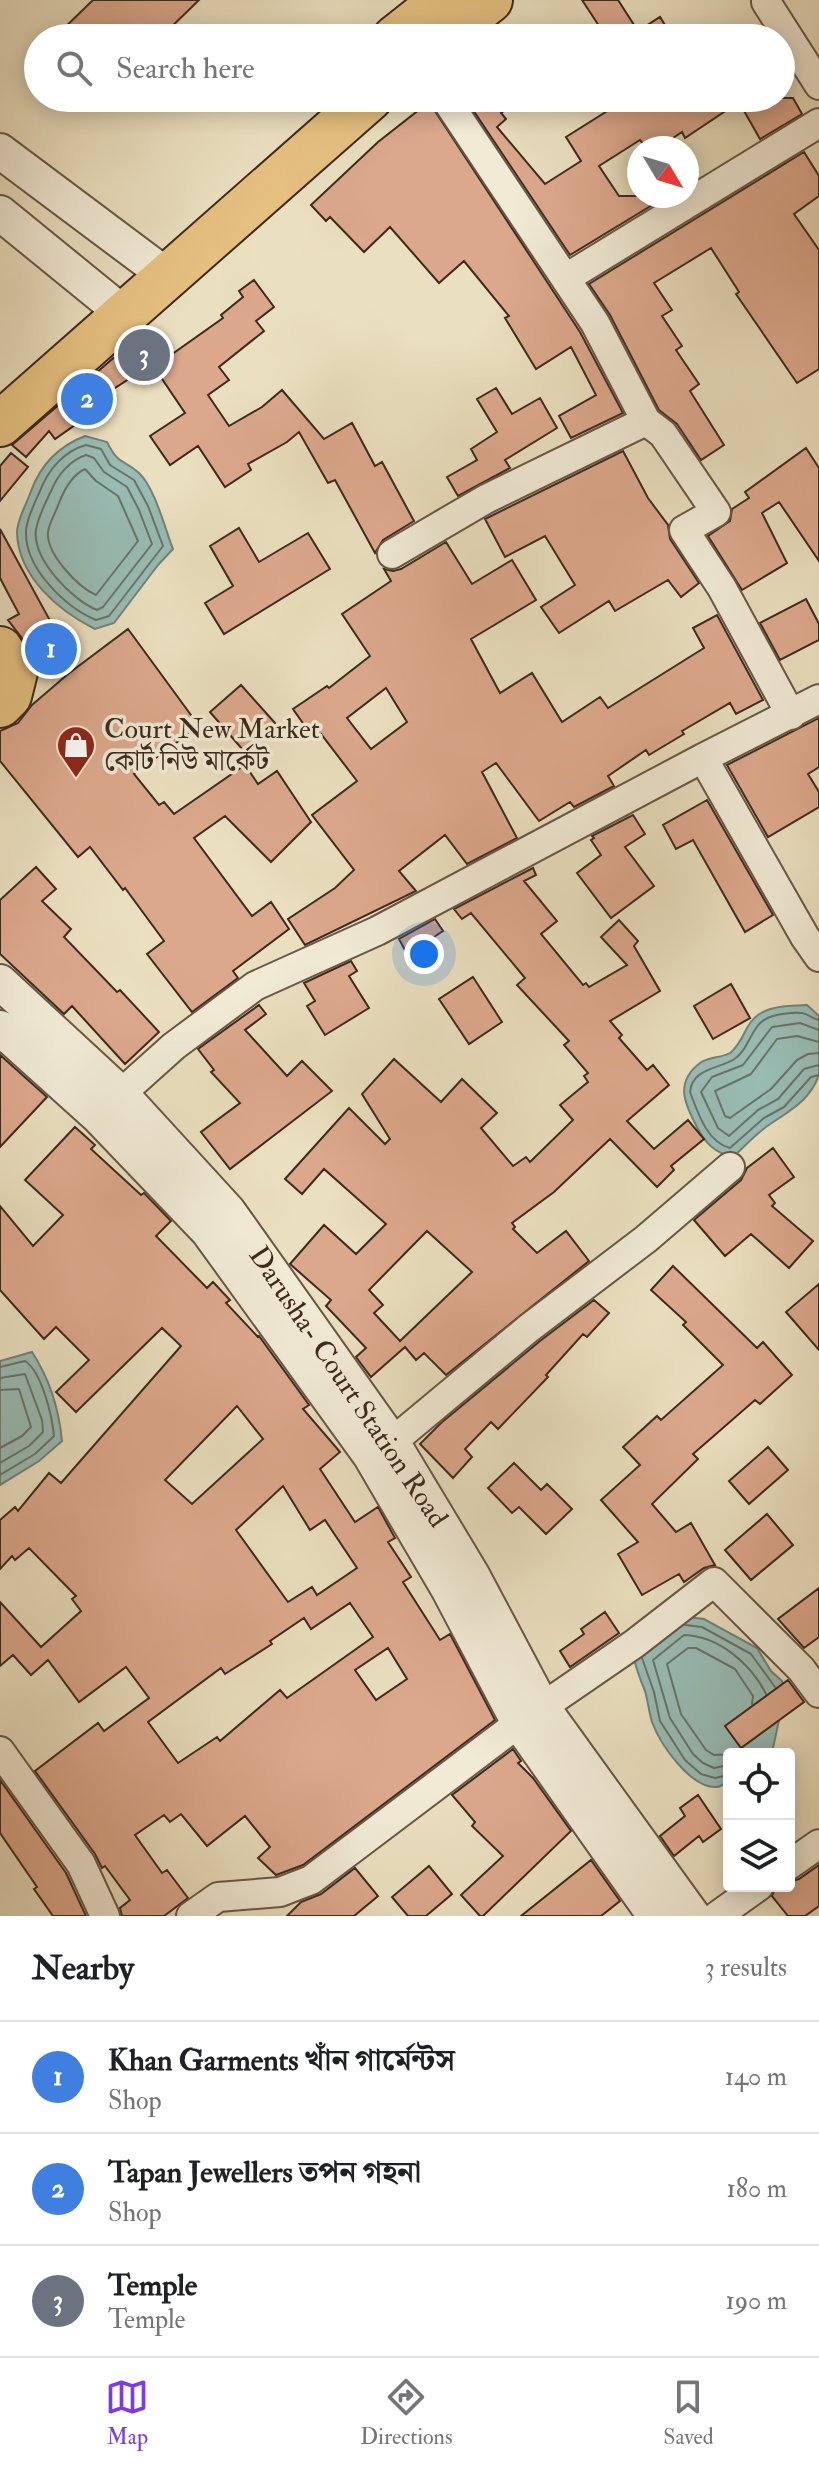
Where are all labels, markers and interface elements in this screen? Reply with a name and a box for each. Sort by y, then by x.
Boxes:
search box [24,24,795,112]
icon: search [52,46,96,90]
text: Search here [116,50,255,87]
north arrow [627,136,699,208]
pin: 3 [118,325,170,385]
pin: 2 [61,369,113,429]
pin: 1 [25,619,77,679]
place label: Court New Market কোর্ট নিউ মার্কেট [104,712,320,779]
shop icon: Court New Market কোর্ট নিউ মার্কেট [55,724,97,779]
your location [404,934,444,974]
street label: Darusha- Court Station Road [241,1240,455,1534]
map controls [723,1748,795,1892]
button: locate [723,1748,795,1820]
button: layers [723,1820,795,1892]
text: Nearby [32,1947,134,1990]
text: 3 results [705,1952,787,1984]
text: Khan Garments খাঁন গার্মেন্টস [108,2042,455,2079]
text: 1 [53,2061,63,2093]
text: 140 m [725,2061,787,2093]
text: Shop [108,2085,162,2117]
text: Tapan Jewellers তপন গহনা [108,2154,421,2191]
text: 2 [51,2173,65,2205]
text: 180 m [727,2173,787,2205]
text: Shop [108,2197,162,2229]
text: Temple [108,2267,197,2304]
text: 3 [53,2285,63,2317]
text: 190 m [726,2285,787,2317]
text: Temple [108,2304,185,2336]
tab: Map [105,2375,149,2451]
tab: Directions [360,2375,453,2451]
tab: Saved [663,2375,714,2451]

